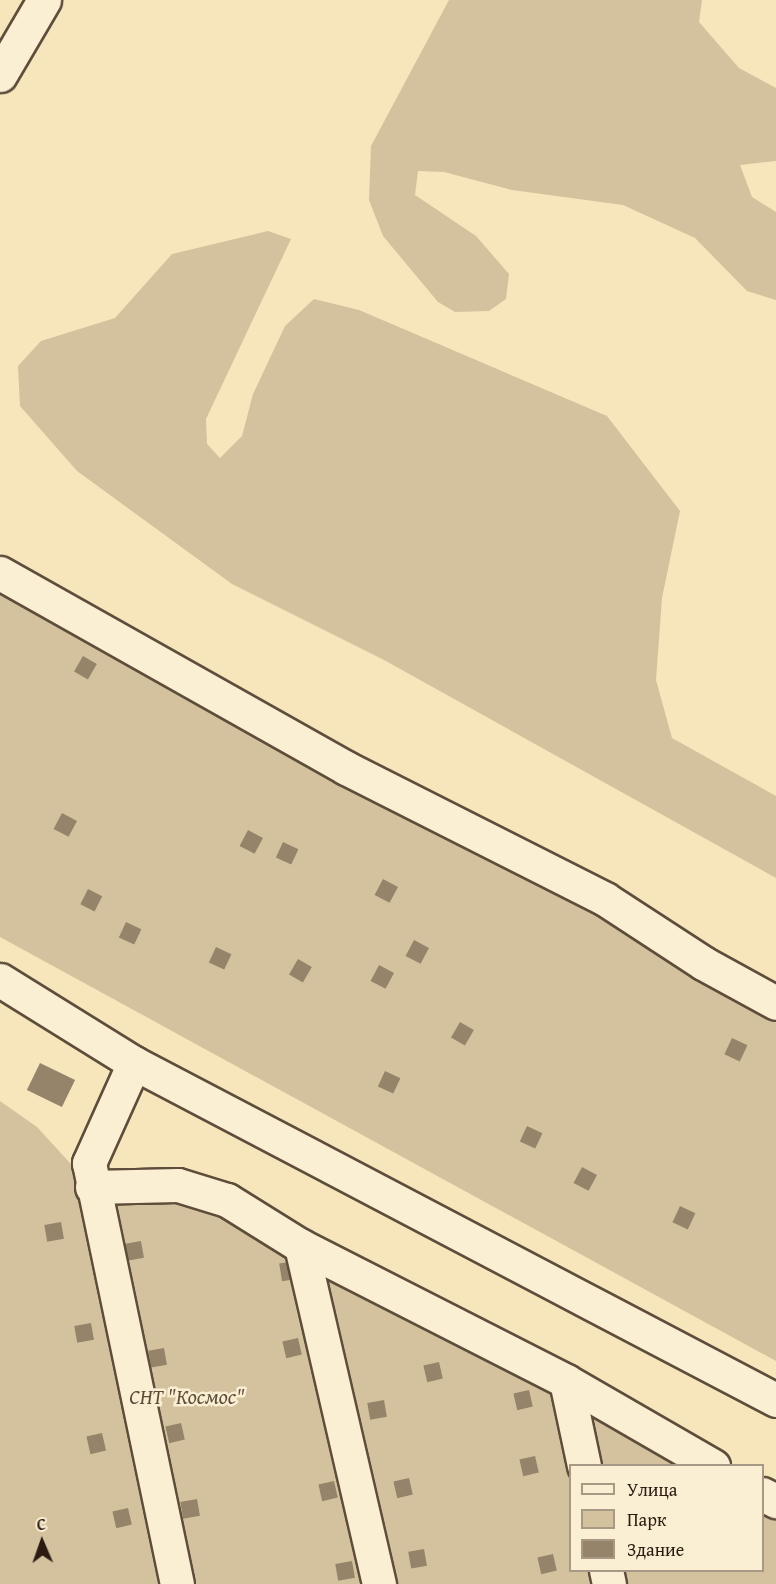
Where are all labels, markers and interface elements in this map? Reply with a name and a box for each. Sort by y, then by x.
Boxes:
park label: СНТ "Космос" [129,1384,245,1410]
legend [569,1464,764,1572]
text: Улица [627,1476,677,1503]
text: Парк [627,1506,666,1533]
north arrow [12,1512,72,1572]
text: С [36,1512,46,1536]
text: Здание [627,1536,684,1563]

